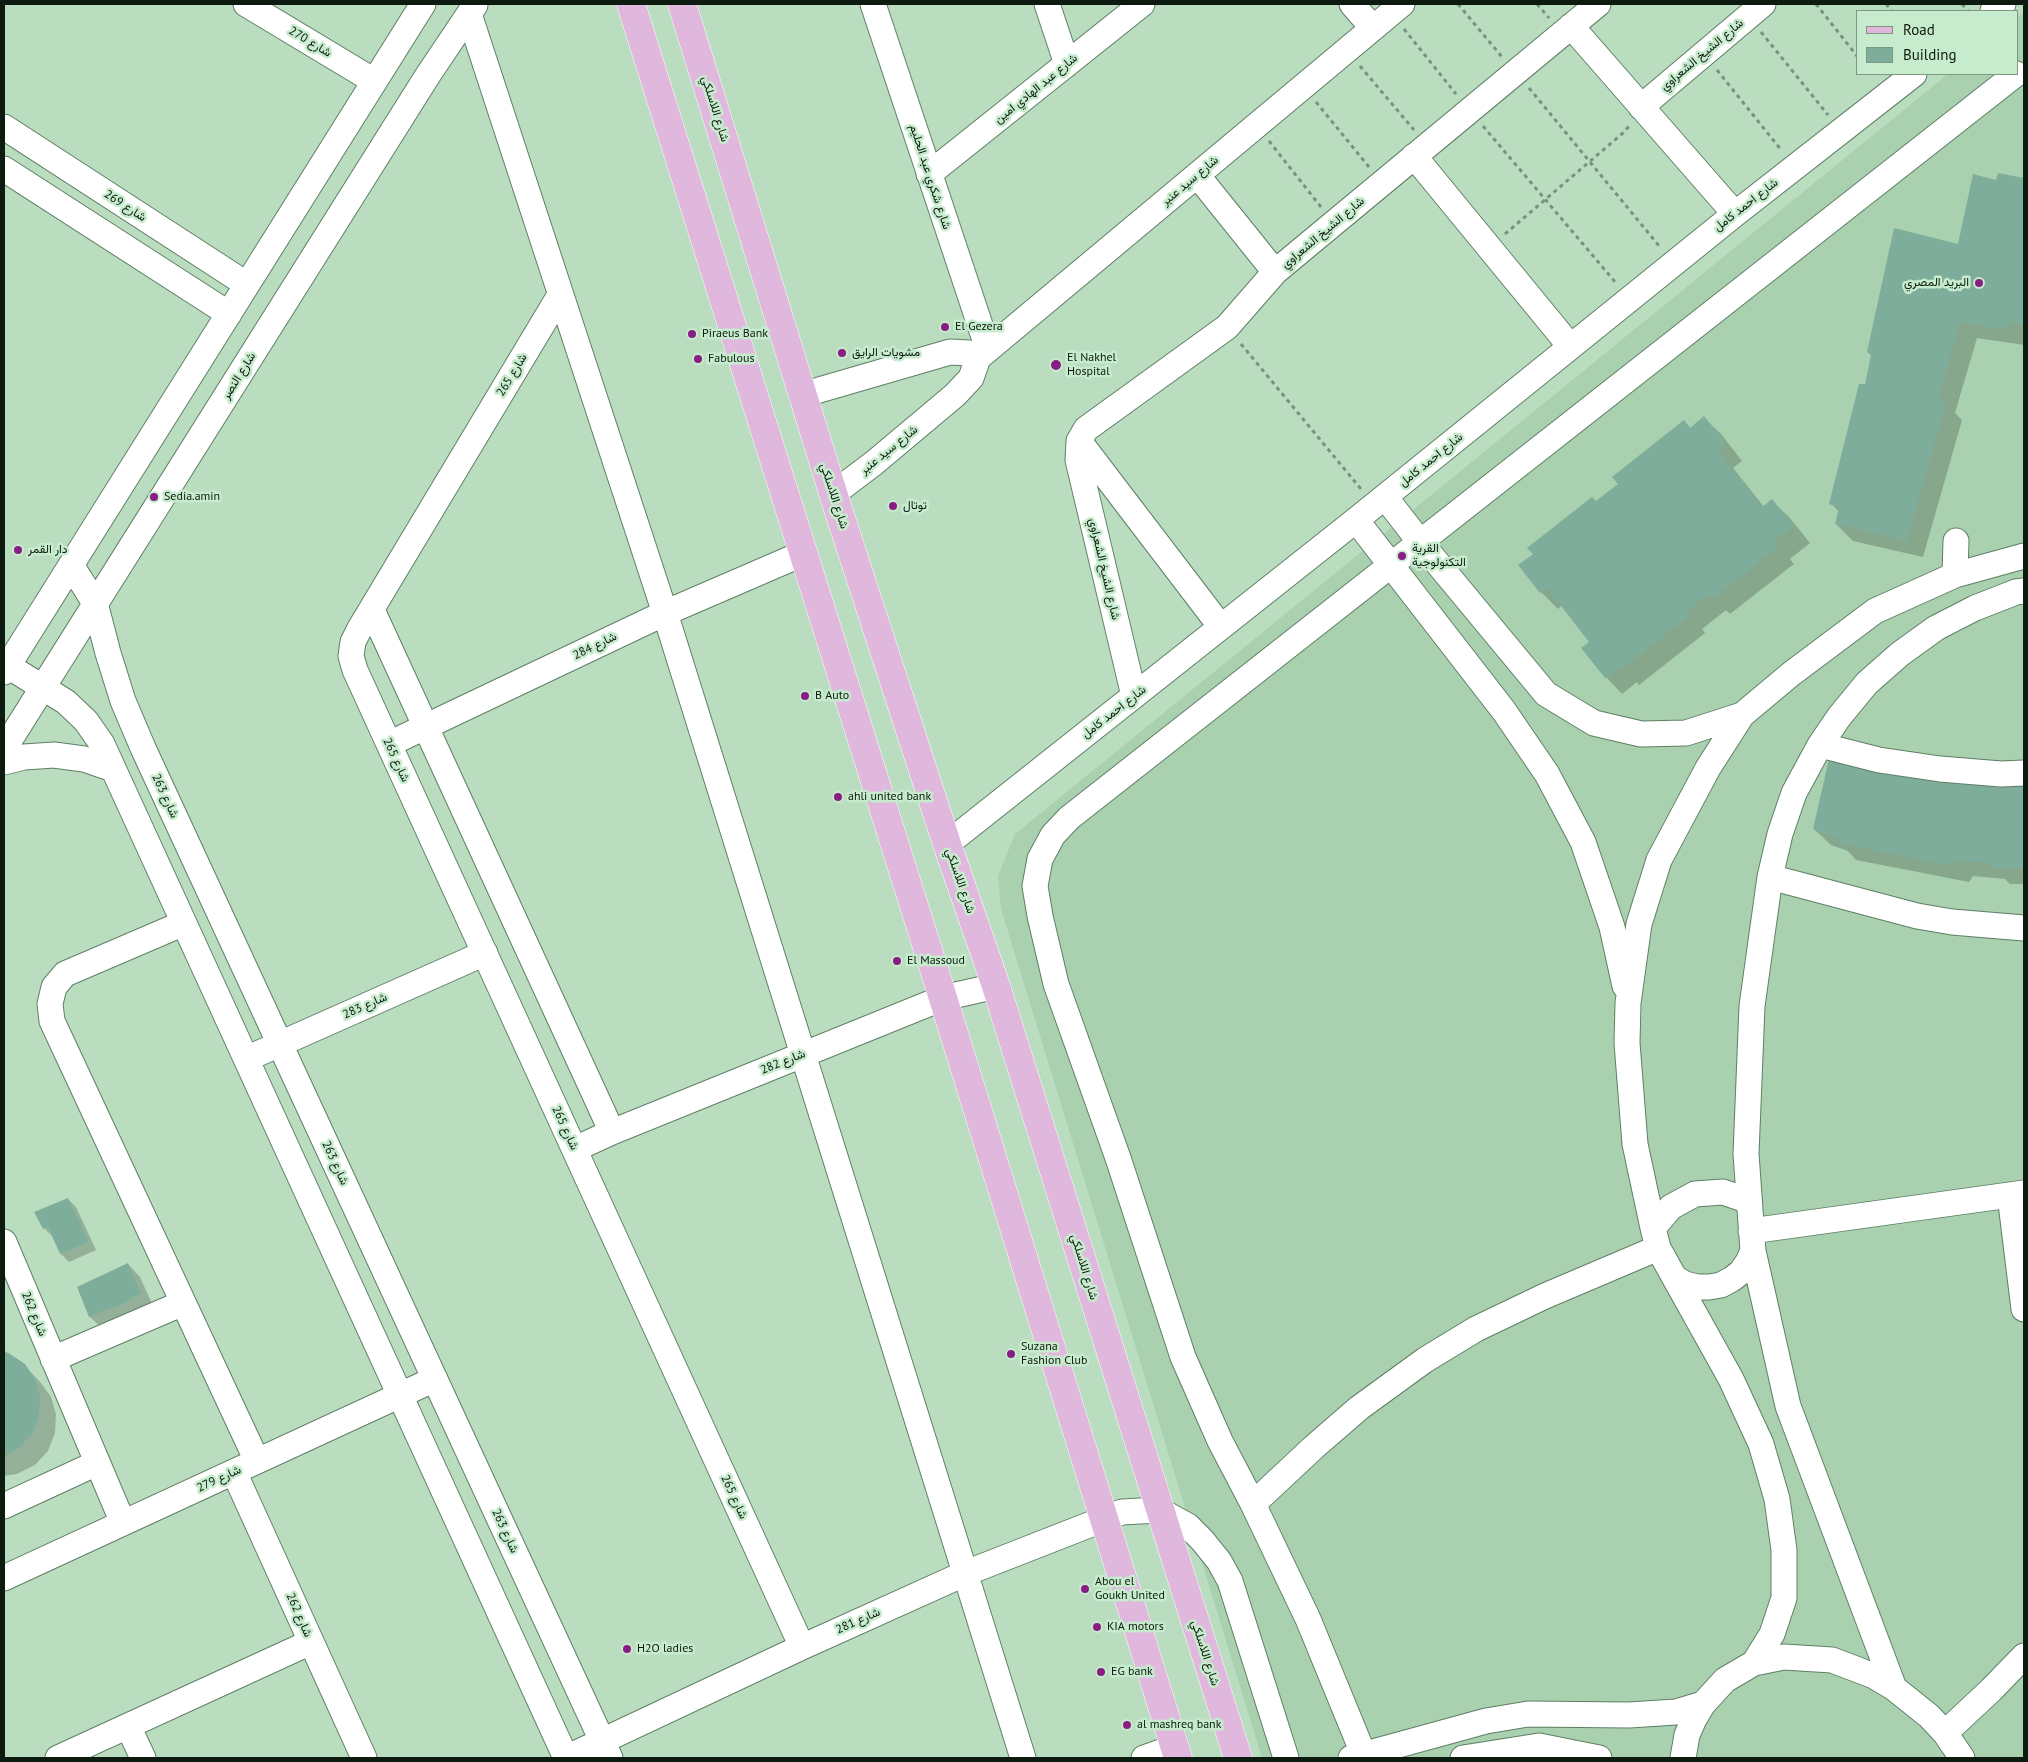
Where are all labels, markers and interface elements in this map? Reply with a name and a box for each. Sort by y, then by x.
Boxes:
legend [1856,10,2018,75]
street label: شارع الشيخ الشعراوي [1658,16,1746,94]
text: Road [1903,20,1935,39]
street label: شارع 270 [286,24,334,60]
text: Building [1903,45,1957,64]
street label: شارع عبد الهادي امين [992,51,1080,127]
street label: شارع اللاسلكي [698,74,732,144]
street label: شارع شكري عبد الحليم [906,123,954,231]
street label: شارع سيد عنبر [1159,153,1221,209]
street label: شارع احمد كامل [1711,175,1781,235]
street label: شارع 269 [101,187,149,225]
street label: شارع الشيخ الشعراوي [1279,194,1367,272]
place label: البريد المصري [1904,276,1969,290]
marker: البريد المصري [1973,277,1985,289]
place label: El Gezera [955,320,1003,334]
marker: El Gezera [939,321,951,333]
place label: Piraeus Bank [702,327,768,341]
marker: Piraeus Bank [686,328,698,340]
place label: مشويات الرايق [852,346,920,360]
marker: مشويات الرايق [836,347,848,359]
street label: شارع النصر [219,350,259,402]
street label: شارع 265 [494,351,530,399]
place label: El Nakhel Hospital [1067,351,1116,379]
place label: Fabulous [708,352,755,366]
marker: Fabulous [692,353,704,365]
marker: El Nakhel Hospital [1049,358,1063,372]
street label: شارع سيد عنبر [857,422,921,478]
street label: شارع احمد كامل [1396,430,1466,490]
street label: شارع اللاسلكي [817,461,851,531]
place label: Sedia.amin [164,490,220,504]
marker: Sedia.amin [148,491,160,503]
place label: توتال [903,499,927,513]
marker: توتال [887,500,899,512]
street label: شارع الشيخ الشعراوي [1085,517,1123,621]
place label: القرية التكنولوجية [1412,542,1466,570]
place label: دار القمر [28,543,68,557]
marker: دار القمر [12,544,24,556]
marker: القرية التكنولوجية [1396,550,1408,562]
street label: شارع 284 [571,629,619,663]
street label: شارع احمد كامل [1079,682,1149,742]
place label: B Auto [815,689,849,703]
marker: B Auto [799,690,811,702]
street label: شارع 265 [380,736,412,784]
street label: شارع 263 [149,772,181,820]
place label: ahli united bank [848,790,931,804]
marker: ahli united bank [832,791,844,803]
street label: شارع اللاسلكي [942,847,978,915]
place label: El Massoud [907,954,965,968]
marker: El Massoud [891,955,903,967]
street label: شارع 283 [341,990,389,1022]
street label: شارع 282 [759,1047,807,1077]
street label: شارع 265 [549,1104,581,1152]
street label: شارع 263 [319,1139,351,1187]
street label: شارع اللاسلكي [1067,1232,1101,1302]
street label: شارع 262 [18,1290,50,1338]
place label: Suzana Fashion Club [1021,1340,1087,1368]
marker: Suzana Fashion Club [1005,1348,1017,1360]
street label: شارع 279 [195,1463,243,1495]
street label: شارع 265 [718,1473,750,1521]
street label: شارع 263 [489,1507,521,1555]
place label: Abou el Goukh United [1095,1575,1165,1603]
marker: Abou el Goukh United [1079,1583,1091,1595]
street label: شارع 262 [283,1591,315,1639]
street label: شارع 281 [834,1605,882,1637]
street label: شارع اللاسلكي [1188,1618,1222,1688]
place label: KIA motors [1107,1620,1164,1634]
marker: KIA motors [1091,1621,1103,1633]
place label: H2O ladies [637,1642,693,1656]
marker: H2O ladies [621,1643,633,1655]
place label: EG bank [1111,1665,1153,1679]
marker: EG bank [1095,1666,1107,1678]
place label: al mashreq bank [1137,1718,1221,1732]
marker: al mashreq bank [1121,1719,1133,1731]

